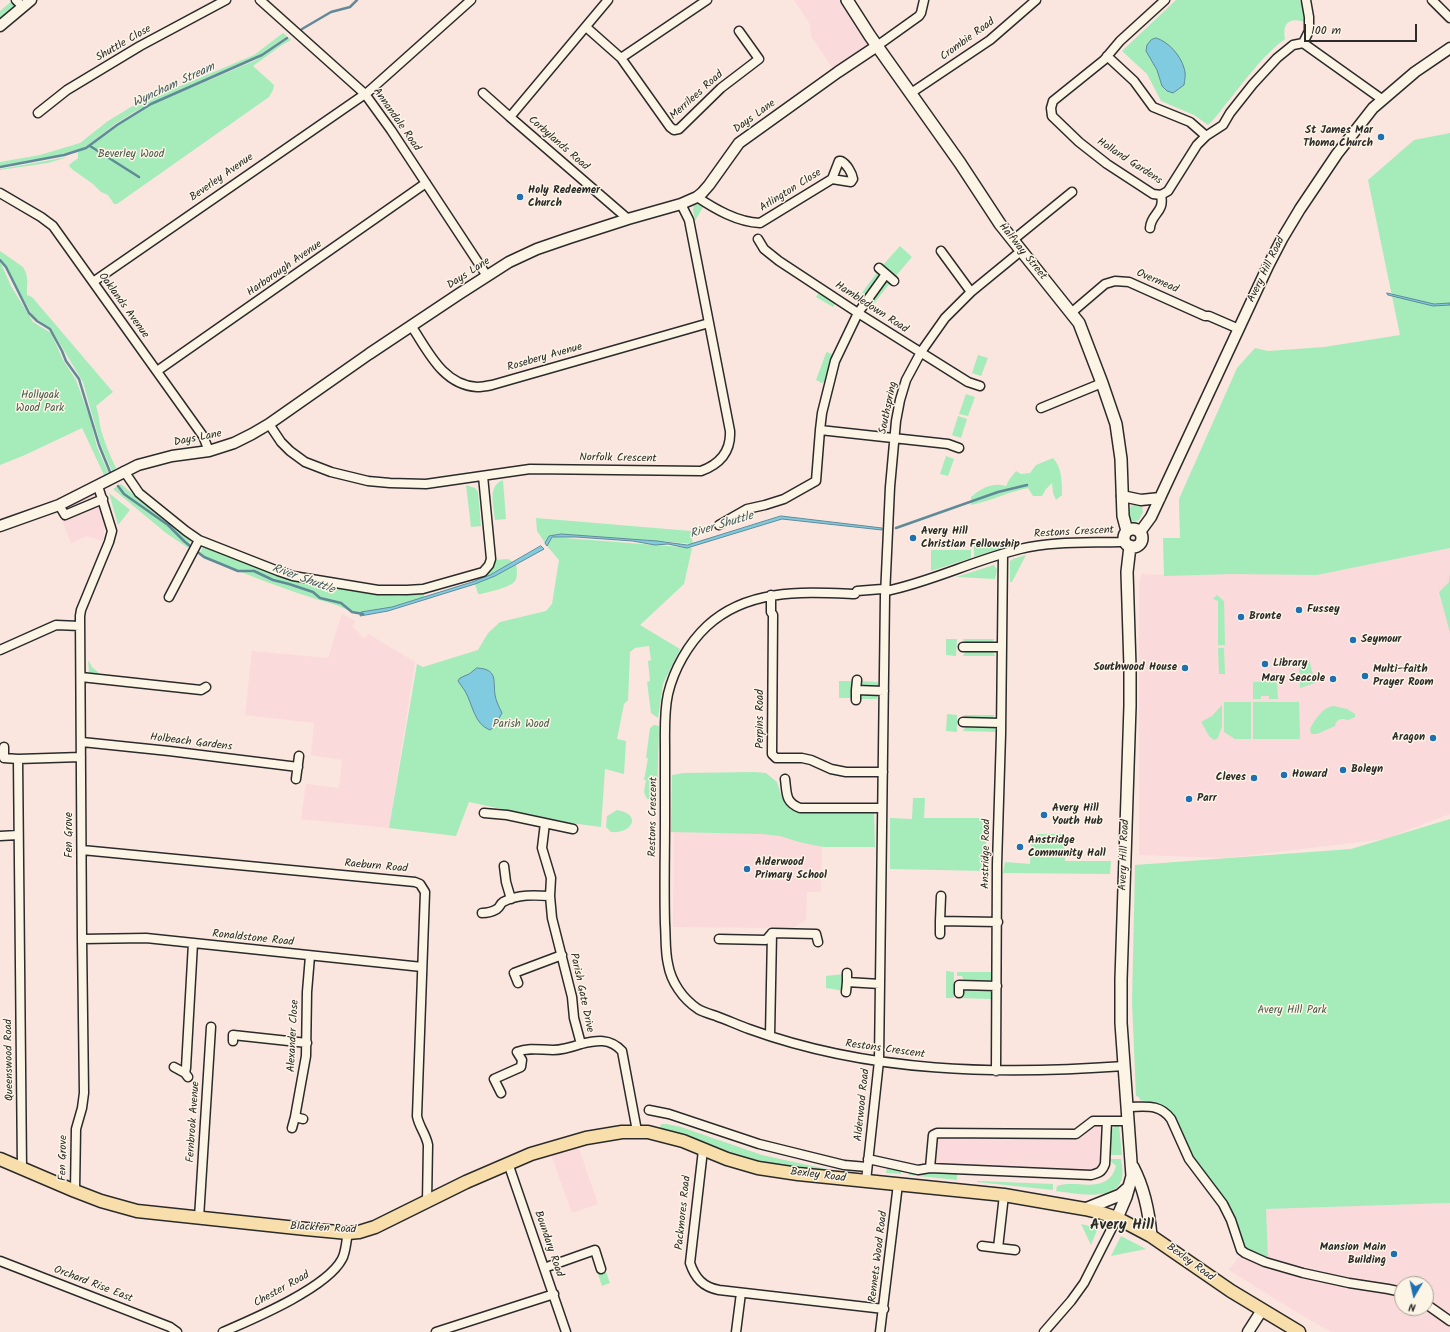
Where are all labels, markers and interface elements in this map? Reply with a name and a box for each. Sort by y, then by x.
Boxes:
street label: Crombie Road [938,16,998,64]
scale bar [1306,16,1419,42]
text: 100 m [1311,21,1341,40]
street label: Shuttle Close [94,23,154,65]
water label: Wyncham Stream [131,61,217,111]
street label: Merrilees Road [668,69,726,123]
street label: Annandale Road [369,86,423,154]
street label: Days Lane [732,97,778,137]
street label: Corbylands Road [525,114,591,174]
place label: St James Mar Thoma Church [1303,124,1373,150]
marker: St James Mar Thoma Church [1376,132,1386,142]
street label: Holland Gardens [1094,136,1164,188]
park label: Beverley Wood [98,148,164,162]
street label: Beverley Avenue [188,151,256,205]
street label: Arlington Close [758,167,824,215]
place label: Holy Redeemer Church [528,184,600,210]
marker: Holy Redeemer Church [515,192,525,202]
street label: Halfway Street [995,221,1049,283]
street label: Avery Hill Road [1245,235,1289,305]
street label: Harborough Avenue [245,238,325,300]
street label: Days Lane [445,255,493,293]
street label: Overmead [1134,267,1180,297]
street label: Oaklands Avenue [95,271,151,341]
street label: Hambledown Road [832,279,910,337]
street label: Rosebery Avenue [506,341,584,375]
street label: Southspring [877,380,901,436]
park label: Hollyoak Wood Park [16,389,64,415]
street label: Days Lane [173,428,223,450]
street label: Norfolk Crescent [579,452,657,466]
water label: River Shuttle [689,510,755,542]
street label: Restons Crescent [1034,524,1114,542]
place label: Avery Hill Christian Fellowship [921,525,1020,551]
marker: Avery Hill Christian Fellowship [908,533,918,543]
water label: River Shuttle [270,562,336,598]
place label: Fussey [1307,603,1340,617]
marker: Fussey [1294,605,1304,615]
place label: Bronte [1249,610,1281,624]
marker: Bronte [1236,612,1246,622]
place label: Seymour [1361,633,1402,647]
marker: Seymour [1348,635,1358,645]
place label: Library [1273,657,1307,671]
marker: Library [1260,659,1270,669]
place label: Southwood House [1093,661,1177,675]
marker: Southwood House [1180,663,1190,673]
place label: Multi-faith Prayer Room [1373,663,1434,689]
marker: Multi-faith Prayer Room [1360,671,1370,681]
place label: Mary Seacole [1261,672,1325,686]
marker: Mary Seacole [1328,674,1338,684]
street label: Perpins Road [754,689,768,749]
park label: Parish Wood [493,718,549,732]
street label: Holbeach Gardens [149,731,233,755]
place label: Aragon [1392,731,1425,745]
marker: Aragon [1428,733,1438,743]
place label: Boleyn [1351,763,1383,777]
marker: Boleyn [1338,765,1348,775]
place label: Howard [1292,768,1328,782]
marker: Howard [1279,770,1289,780]
place label: Cleves [1216,771,1246,785]
marker: Cleves [1249,773,1259,783]
street label: Restons Crescent [647,777,661,857]
place label: Parr [1197,792,1217,806]
marker: Parr [1184,794,1194,804]
place label: Avery Hill Youth Hub [1052,802,1103,828]
marker: Avery Hill Youth Hub [1039,810,1049,820]
street label: Fen Grove [63,812,77,858]
street label: Anstridge Road [980,819,994,889]
street label: Avery Hill Road [1117,819,1133,891]
place label: Anstridge Community Hall [1028,834,1106,860]
marker: Anstridge Community Hall [1015,842,1025,852]
place label: Alderwood Primary School [755,856,827,882]
street label: Raeburn Road [344,858,408,876]
marker: Alderwood Primary School [742,864,752,874]
street label: Ronaldstone Road [212,928,294,950]
street label: Parish Gate Drive [566,952,596,1034]
street label: Alexander Close [286,999,302,1073]
park label: Avery Hill Park [1257,1004,1327,1018]
street label: Queenswood Road [3,1019,17,1101]
street label: Restons Crescent [844,1038,926,1062]
street label: Alderwood Road [853,1068,873,1142]
street label: Fernbrook Avenue [185,1081,203,1163]
street label: Fen Grove [57,1135,71,1181]
street label: Bexley Road [789,1166,847,1186]
street label: Packmores Road [674,1175,694,1251]
street label: Boundary Road [531,1209,565,1279]
street label: Rennets Wood Road [867,1211,891,1303]
district label: Avery Hill [1090,1217,1154,1235]
street label: Blackfen Road [290,1221,356,1237]
street label: Bexley Road [1163,1241,1217,1285]
place label: Mansion Main Building [1320,1241,1386,1267]
marker: Mansion Main Building [1389,1249,1399,1259]
street label: Orchard Rise East [52,1264,134,1306]
street label: Chester Road [252,1269,312,1311]
north arrow [1394,1276,1434,1316]
text: N [1407,1297,1417,1316]

